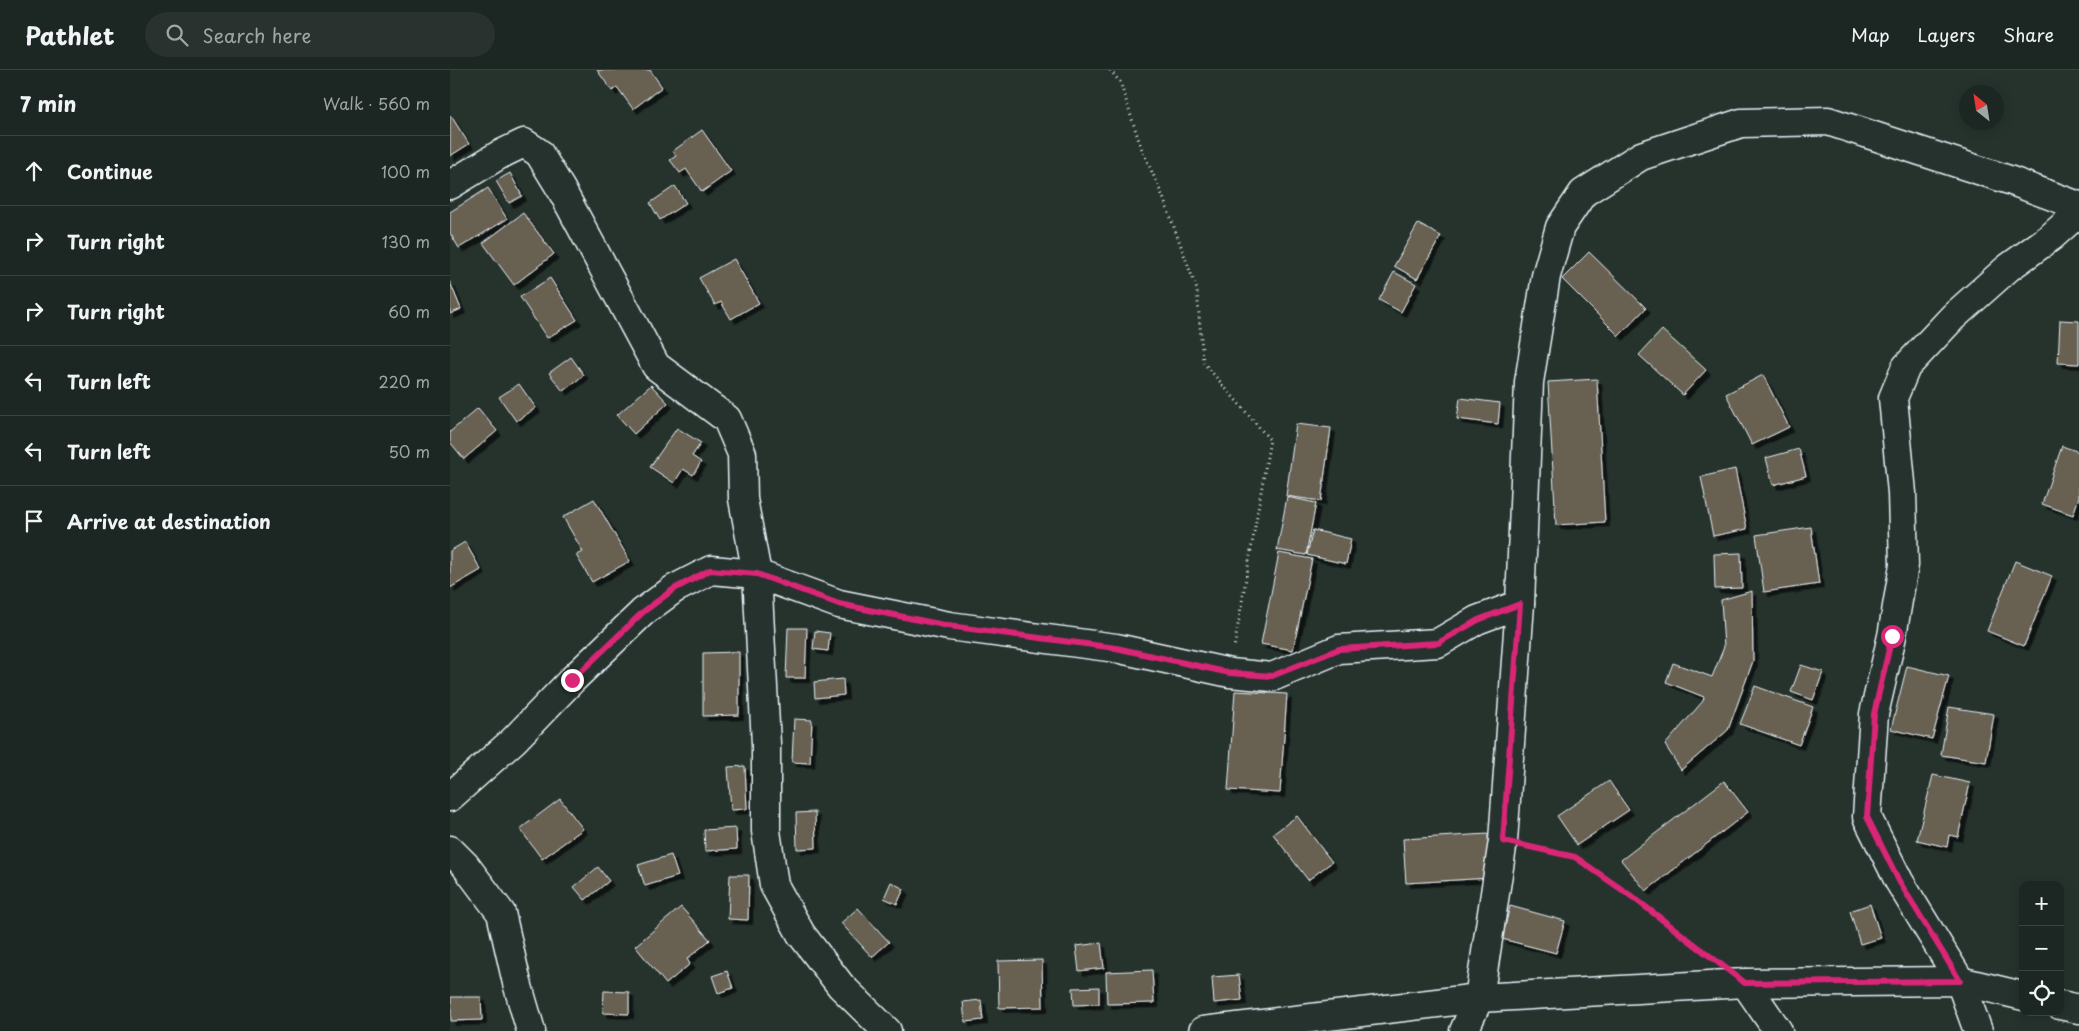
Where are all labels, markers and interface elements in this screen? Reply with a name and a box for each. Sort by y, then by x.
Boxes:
search box [145,12,495,57]
text: Pathlet [25,17,115,53]
icon: search [163,21,191,49]
text: Search here [203,21,311,49]
text: Map [1851,21,1890,48]
text: Layers [1918,21,1975,48]
text: Share [2003,21,2054,48]
north arrow [1959,85,2004,130]
text: 7 min [20,87,76,119]
text: Walk · 560 m [323,91,430,115]
icon: ahead [20,157,48,185]
text: Continue [67,157,153,185]
text: 100 m [381,159,430,183]
icon: right [20,227,48,255]
text: Turn right [67,227,165,255]
text: 130 m [382,229,430,253]
icon: right [20,297,48,325]
text: Turn right [67,297,165,325]
text: 60 m [388,299,430,323]
icon: left [20,367,48,395]
text: Turn left [67,367,151,395]
text: 220 m [379,369,430,393]
icon: left [20,437,48,465]
text: Turn left [67,437,151,465]
text: 50 m [389,439,430,463]
icon: arrive [20,507,48,535]
text: Arrive at destination [67,507,271,535]
route start [1881,625,1904,648]
route end [561,669,584,692]
map controls [2019,881,2064,1016]
button: + [2019,881,2064,926]
button: − [2019,926,2064,971]
button: locate [2019,971,2064,1016]

